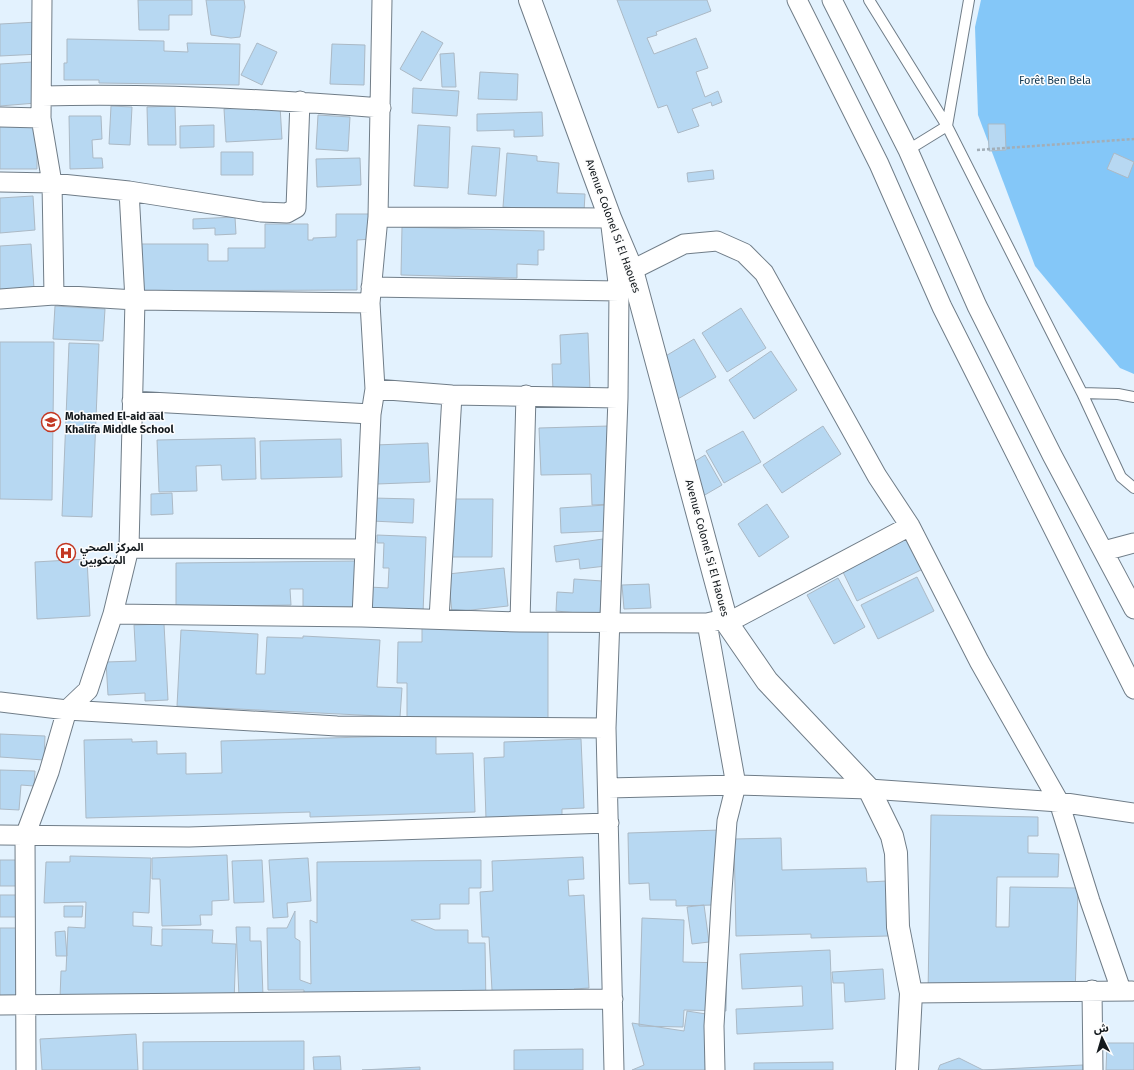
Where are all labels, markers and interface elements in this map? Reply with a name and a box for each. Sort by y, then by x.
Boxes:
park label: Forêt Ben Bela [1019,74,1091,87]
street label: Avenue Colonel Si El Haoues [583,157,643,295]
place label: Mohamed El-aid aal Khalifa Middle School [65,410,174,436]
school or university icon: Mohamed El-aid aal Khalifa Middle School [40,411,62,433]
street label: Avenue Colonel Si El Haoues [682,478,732,618]
place label: المركز الصحي المنكوبين [80,541,144,567]
hospital icon: المركز الصحي المنكوبين [55,542,77,564]
north arrow [1082,1018,1122,1058]
text: ش [1093,1021,1109,1036]

